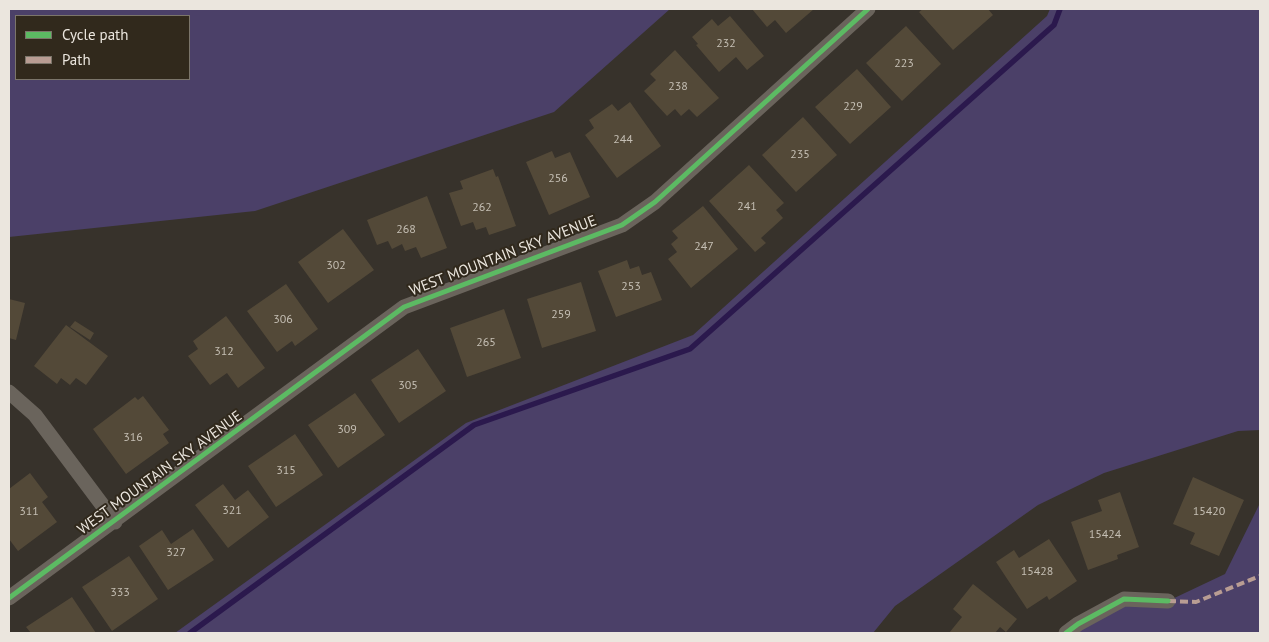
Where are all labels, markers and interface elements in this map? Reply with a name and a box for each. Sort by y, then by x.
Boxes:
legend [15,15,190,80]
text: Cycle path [62,25,128,44]
house number: 232 [716,37,736,51]
text: Path [62,50,91,69]
house number: 223 [894,57,914,71]
house number: 238 [668,80,688,94]
house number: 229 [843,100,863,114]
house number: 244 [613,133,633,147]
house number: 235 [790,148,810,162]
house number: 256 [548,172,568,186]
house number: 241 [737,200,757,214]
house number: 262 [472,201,492,215]
street label: WEST MOUNTAIN SKY AVENUE [407,212,599,300]
house number: 268 [396,223,416,237]
house number: 247 [694,240,714,254]
house number: 302 [326,259,346,273]
house number: 253 [621,280,641,294]
house number: 259 [551,308,571,322]
house number: 306 [273,313,293,327]
house number: 265 [476,336,496,350]
house number: 312 [214,345,234,359]
house number: 305 [398,379,418,393]
street label: WEST MOUNTAIN SKY AVENUE [74,407,246,539]
house number: 309 [337,423,357,437]
house number: 316 [123,431,143,445]
house number: 315 [276,464,296,478]
house number: 321 [222,504,242,518]
house number: 311 [19,505,39,519]
house number: 15420 [1193,505,1225,519]
house number: 15424 [1089,528,1121,542]
house number: 327 [166,546,186,560]
house number: 15428 [1021,565,1053,579]
house number: 333 [110,586,130,600]

